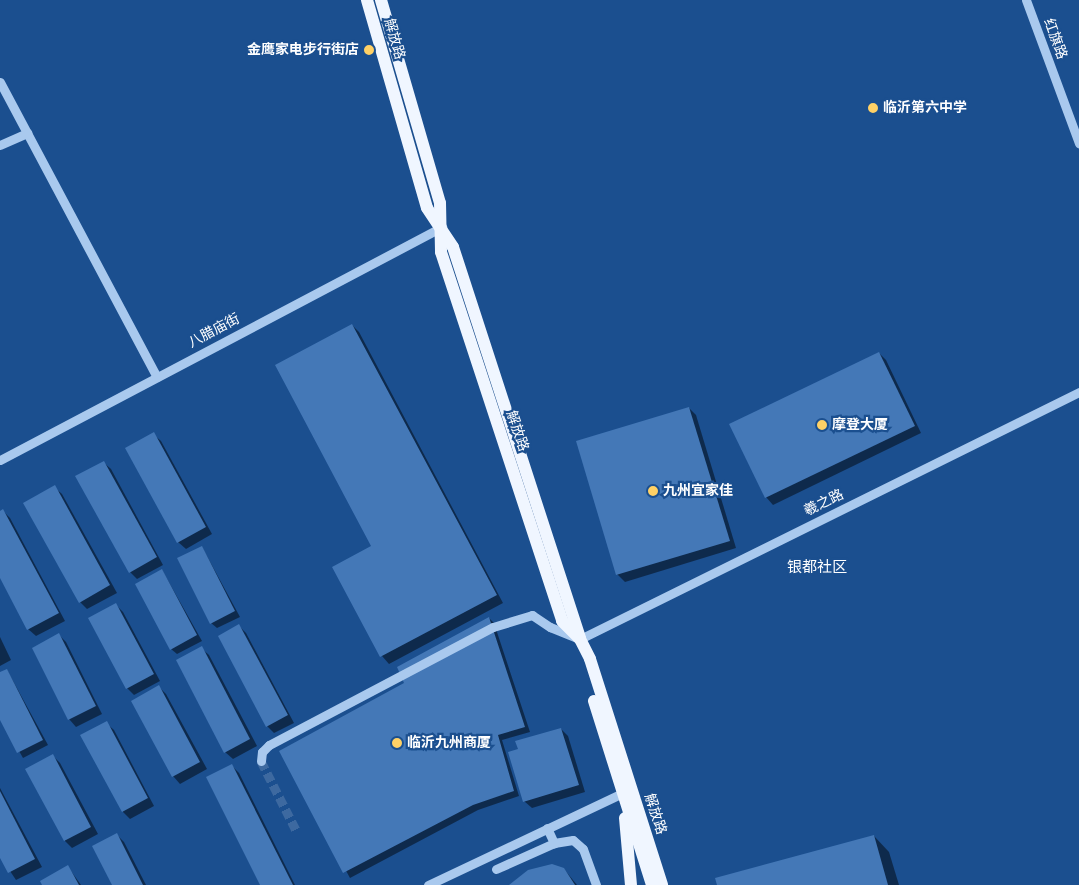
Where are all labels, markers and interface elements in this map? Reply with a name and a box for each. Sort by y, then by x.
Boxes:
street label: 解放路 [380,16,408,62]
street label: 红旗路 [1040,16,1070,62]
place label: 金鹰家电步行街店 [247,42,359,58]
marker: 金鹰家电步行街店 [363,44,375,56]
place label: 临沂第六中学 [883,100,967,116]
marker: 临沂第六中学 [867,102,879,114]
street label: 八腊庙街 [185,310,243,352]
street label: 解放路 [502,408,532,454]
place label: 摩登大厦 [832,417,888,433]
marker: 摩登大厦 [816,419,828,431]
place label: 九州宜家佳 [663,483,733,499]
marker: 九州宜家佳 [647,485,659,497]
street label: 羲之路 [801,486,847,520]
district label: 银都社区 [787,559,847,577]
place label: 临沂九州商厦 [407,735,491,751]
marker: 临沂九州商厦 [391,737,403,749]
street label: 解放路 [641,791,669,837]

